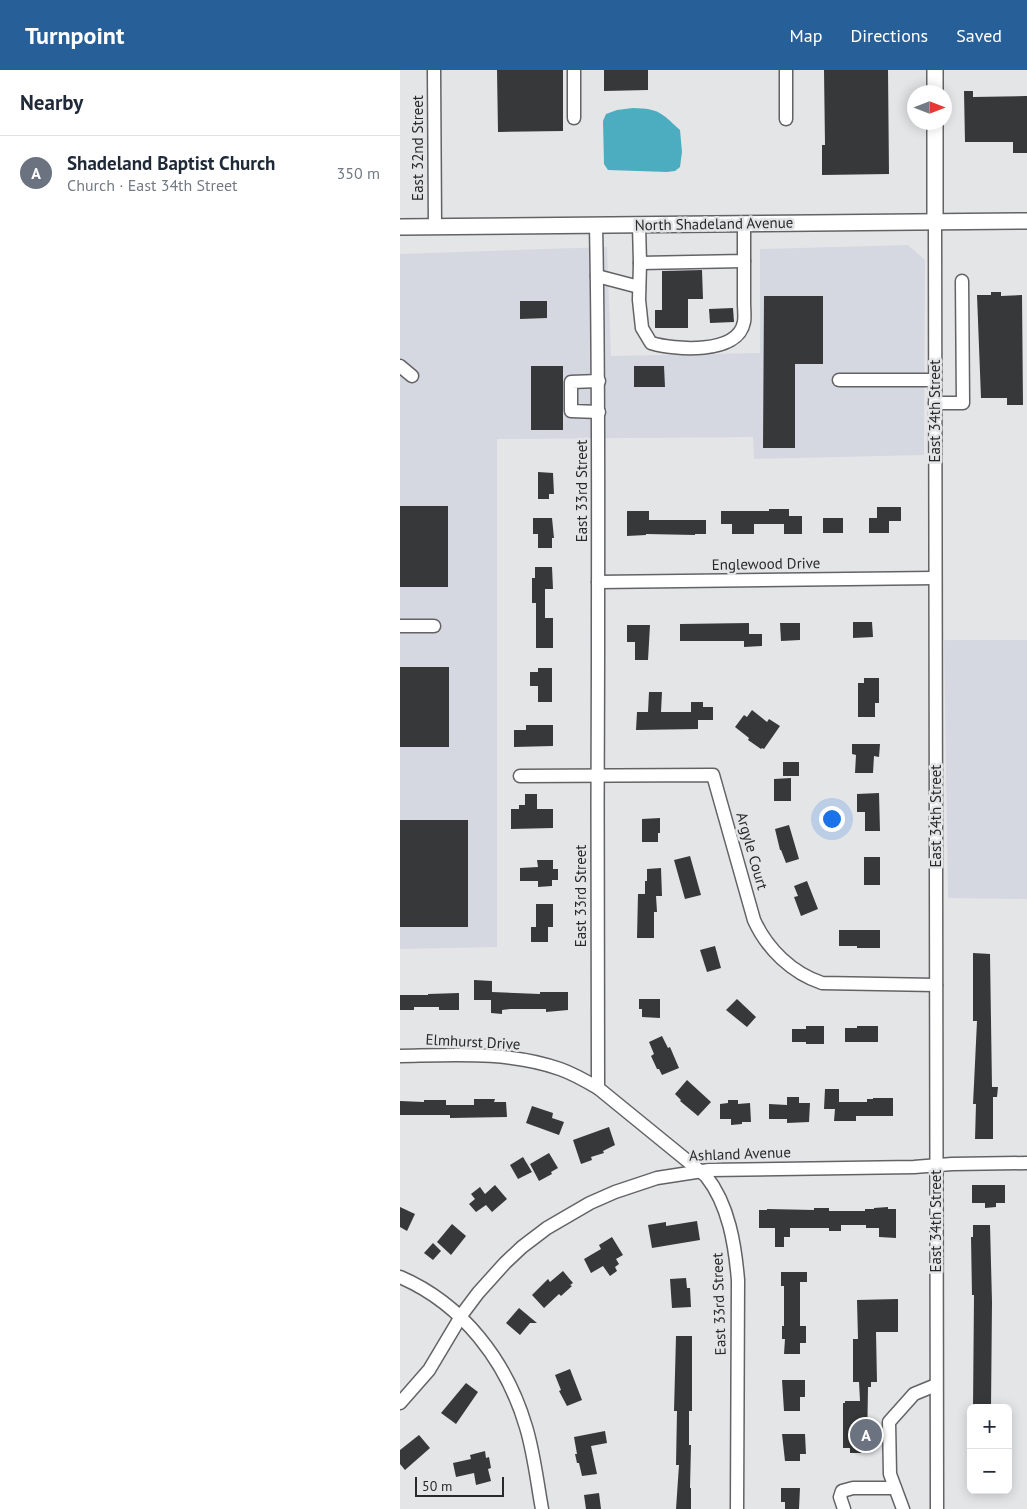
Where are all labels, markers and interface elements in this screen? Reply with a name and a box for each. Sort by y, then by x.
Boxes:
text: Turnpoint [25,20,124,51]
text: Map [790,24,822,47]
text: Directions [850,24,928,47]
text: Saved [956,24,1002,47]
north arrow [907,85,952,130]
text: Nearby [20,89,83,116]
street label: East 32nd Street [408,95,427,201]
text: Shadeland Baptist Church [67,151,275,175]
text: A [31,163,41,183]
text: 350 m [337,163,380,183]
text: Church · East 34th Street [67,175,237,195]
street label: North Shadeland Avenue [634,213,794,234]
street label: East 34th Street [925,360,944,462]
street label: East 33rd Street [572,440,591,542]
street label: Englewood Drive [711,553,821,574]
street label: East 34th Street [926,765,945,867]
your location [819,806,845,832]
street label: Argyle Court [732,810,773,892]
street label: East 33rd Street [571,845,590,947]
street label: Elmhurst Drive [425,1030,521,1053]
street label: Ashland Avenue [689,1142,791,1165]
street label: East 34th Street [926,1170,945,1272]
street label: East 33rd Street [707,1252,730,1356]
map controls [967,1404,1012,1494]
button: + [967,1404,1012,1449]
pin: A [850,1416,882,1454]
button: − [967,1449,1012,1494]
scale bar [415,1474,504,1497]
text: 50 m [422,1477,452,1495]

